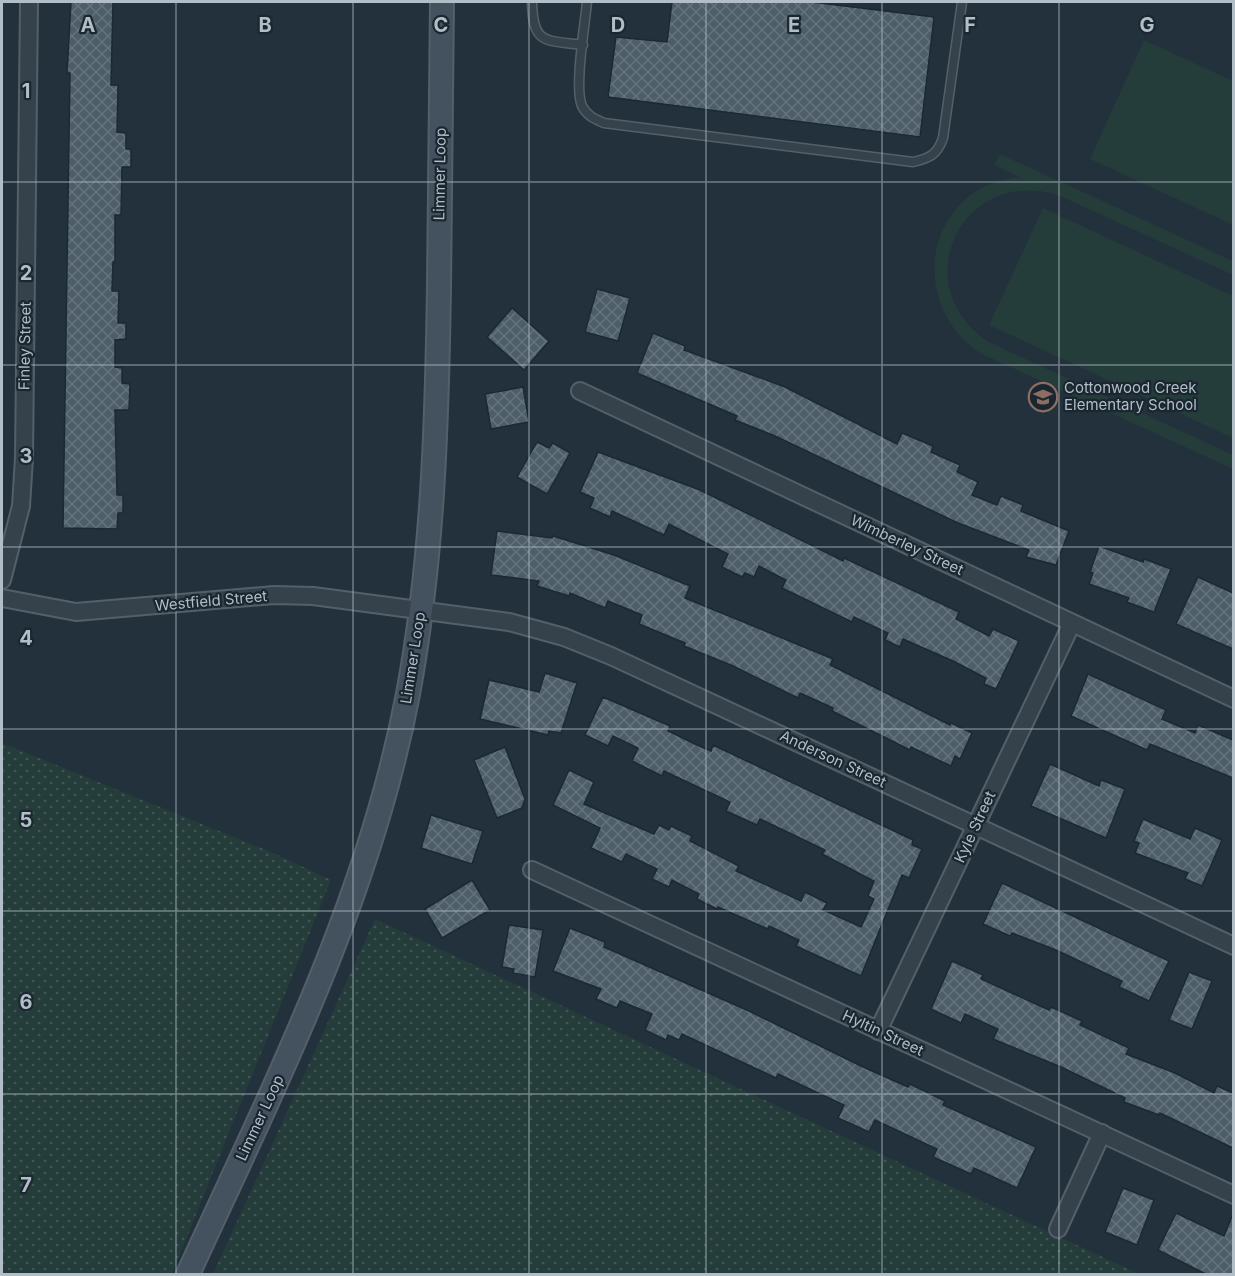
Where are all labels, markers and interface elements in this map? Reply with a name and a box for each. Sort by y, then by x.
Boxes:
text: A [81,13,96,37]
text: B [258,13,272,37]
text: C [434,13,448,37]
text: D [611,13,625,37]
text: E [788,13,800,37]
text: F [964,13,976,37]
text: G [1139,13,1155,37]
text: 1 [22,79,30,103]
street label: Limmer Loop [429,127,450,220]
text: 2 [20,261,32,285]
street label: Finley Street [14,302,35,390]
place label: Cottonwood Creek Elementary School [1064,378,1197,414]
school or university icon: Cottonwood Creek Elementary School [1027,381,1059,413]
text: 3 [20,444,32,468]
street label: Wimberley Street [848,510,967,579]
street label: Westfield Street [154,586,268,615]
street label: Limmer Loop [396,611,429,705]
text: 4 [19,626,33,650]
street label: Anderson Street [777,726,889,792]
street label: Kyle Street [950,788,999,866]
text: 5 [20,808,32,832]
text: 6 [20,990,33,1014]
street label: Hyltin Street [840,1005,927,1060]
street label: Limmer Loop [231,1072,288,1164]
text: 7 [20,1173,32,1197]

